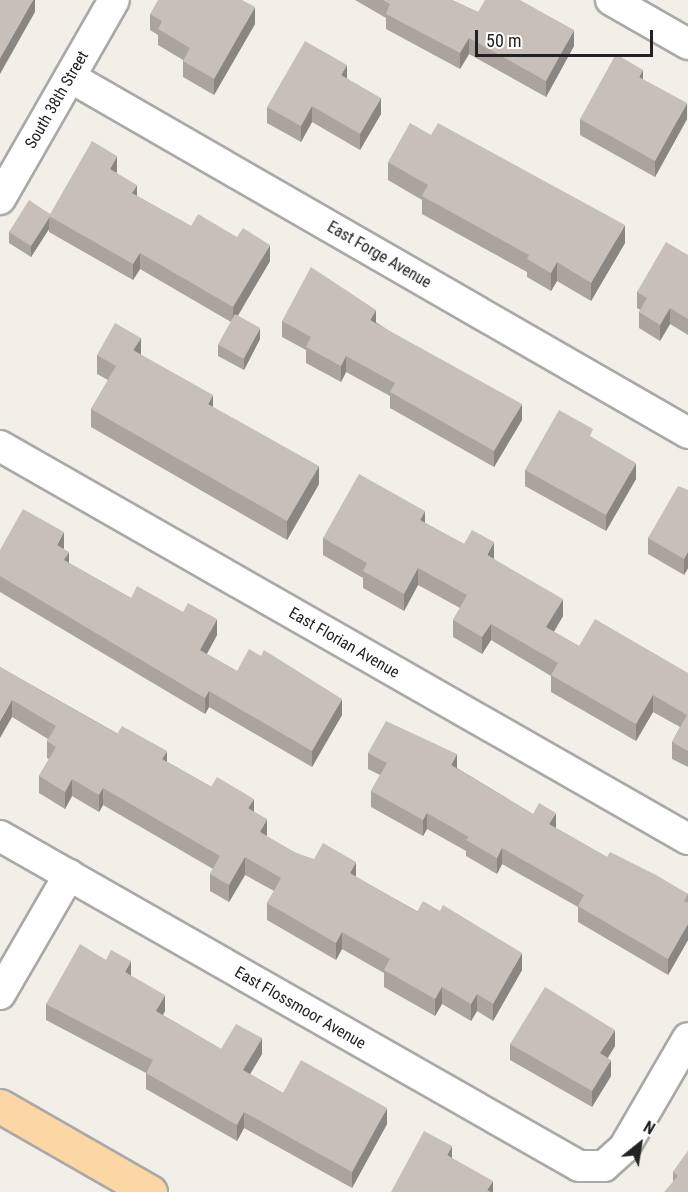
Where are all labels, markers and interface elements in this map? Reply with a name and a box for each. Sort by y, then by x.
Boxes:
scale bar [478,18,656,56]
text: 50 m [486,30,521,51]
street label: South 38th Street [21,48,93,152]
street label: East Forge Avenue [324,218,434,292]
street label: East Florian Avenue [285,604,403,682]
street label: East Flossmoor Avenue [231,963,369,1053]
north arrow [610,1114,670,1174]
text: N [640,1117,658,1139]

